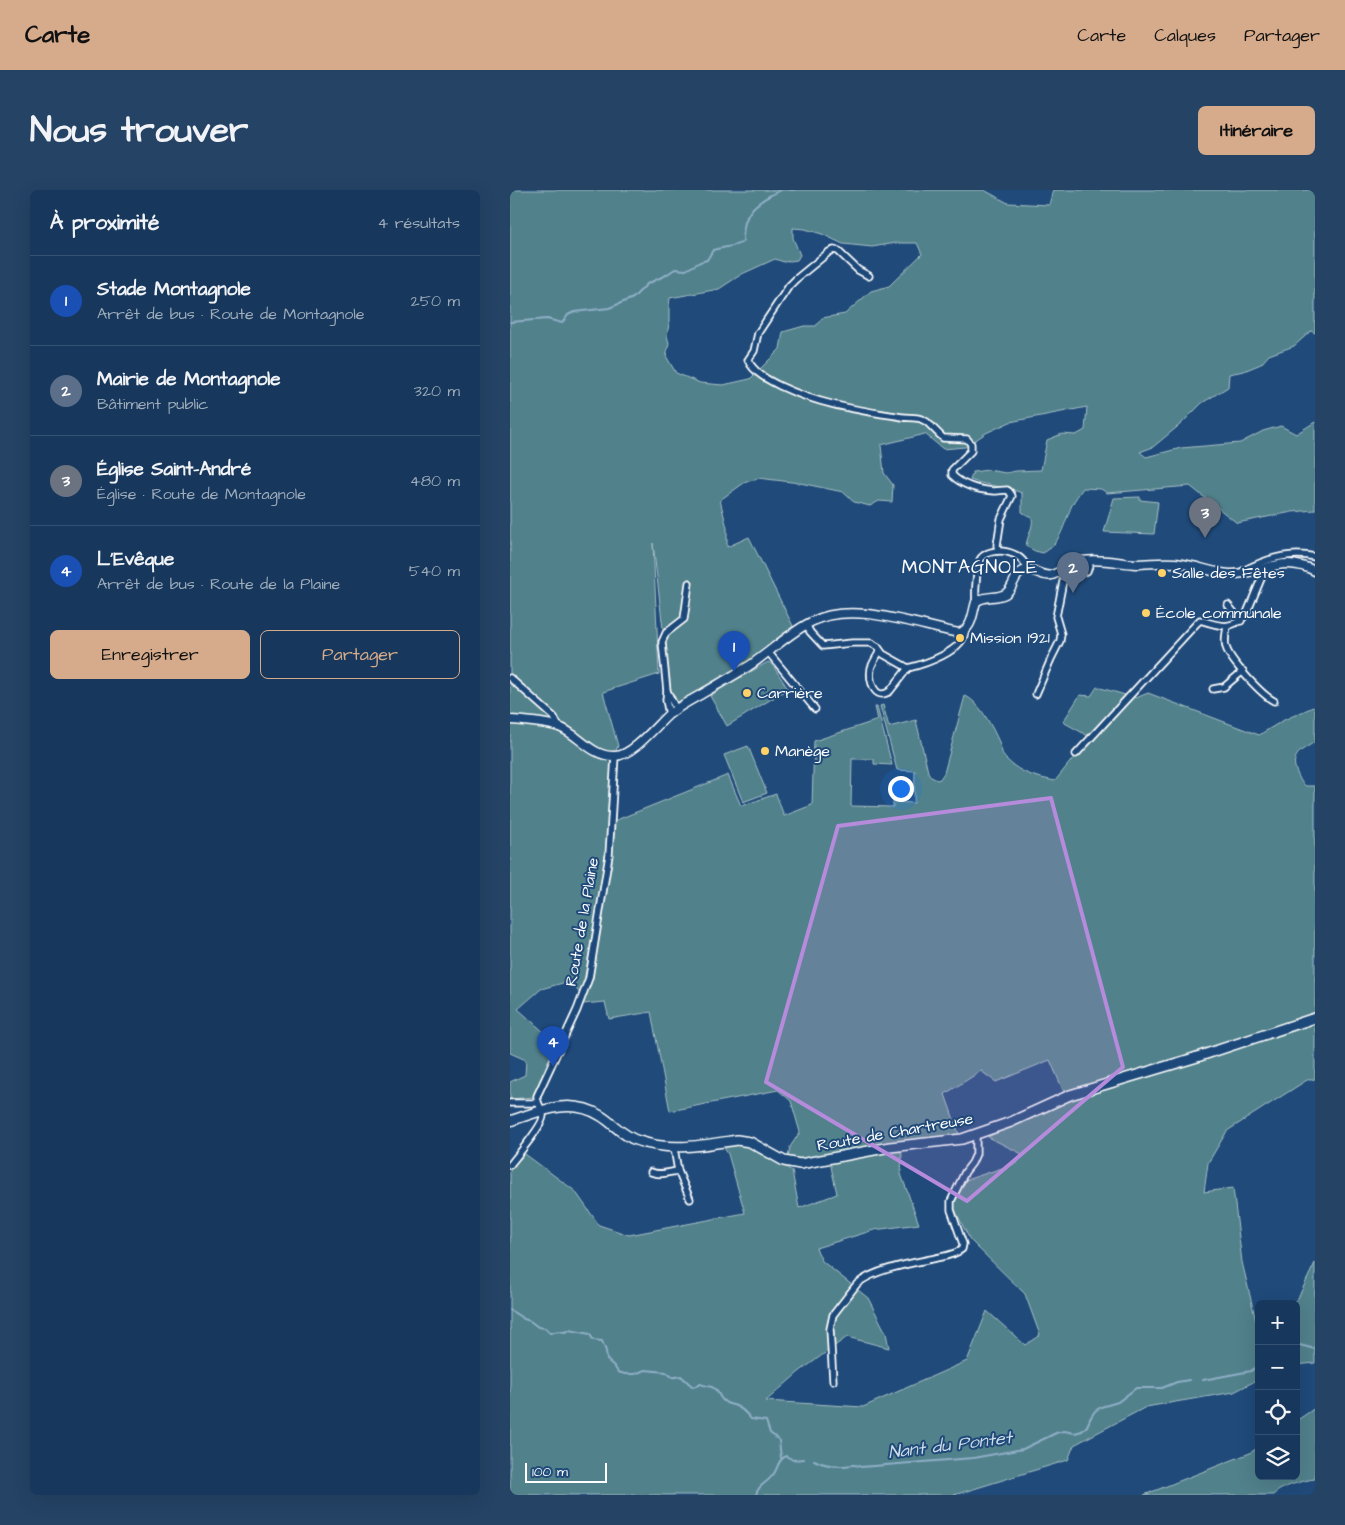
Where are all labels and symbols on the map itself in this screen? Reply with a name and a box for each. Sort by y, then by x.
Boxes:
pin: 3 [1189,497,1221,538]
pin: 2 [1057,552,1089,593]
district label: MONTAGNOLE [902,554,1038,581]
place label: Salle des Fêtes [1172,562,1285,584]
marker: Salle des Fêtes [1156,567,1168,579]
place label: École communale [1156,602,1282,624]
marker: École communale [1140,607,1152,619]
place label: Mission 1921 [970,627,1050,649]
pin: 1 [718,631,750,672]
marker: Mission 1921 [954,632,966,644]
place label: Carrière [757,682,823,704]
marker: Carrière [741,687,753,699]
place label: Manège [775,740,830,763]
marker: Manège [759,745,771,757]
your location [888,776,914,802]
street label: Route de la Plaine [560,856,604,988]
pin: 4 [537,1026,569,1067]
street label: Route de Chartreuse [815,1107,975,1157]
water label: Nant du Pontet [887,1425,1015,1465]
scale bar [525,1460,608,1483]

